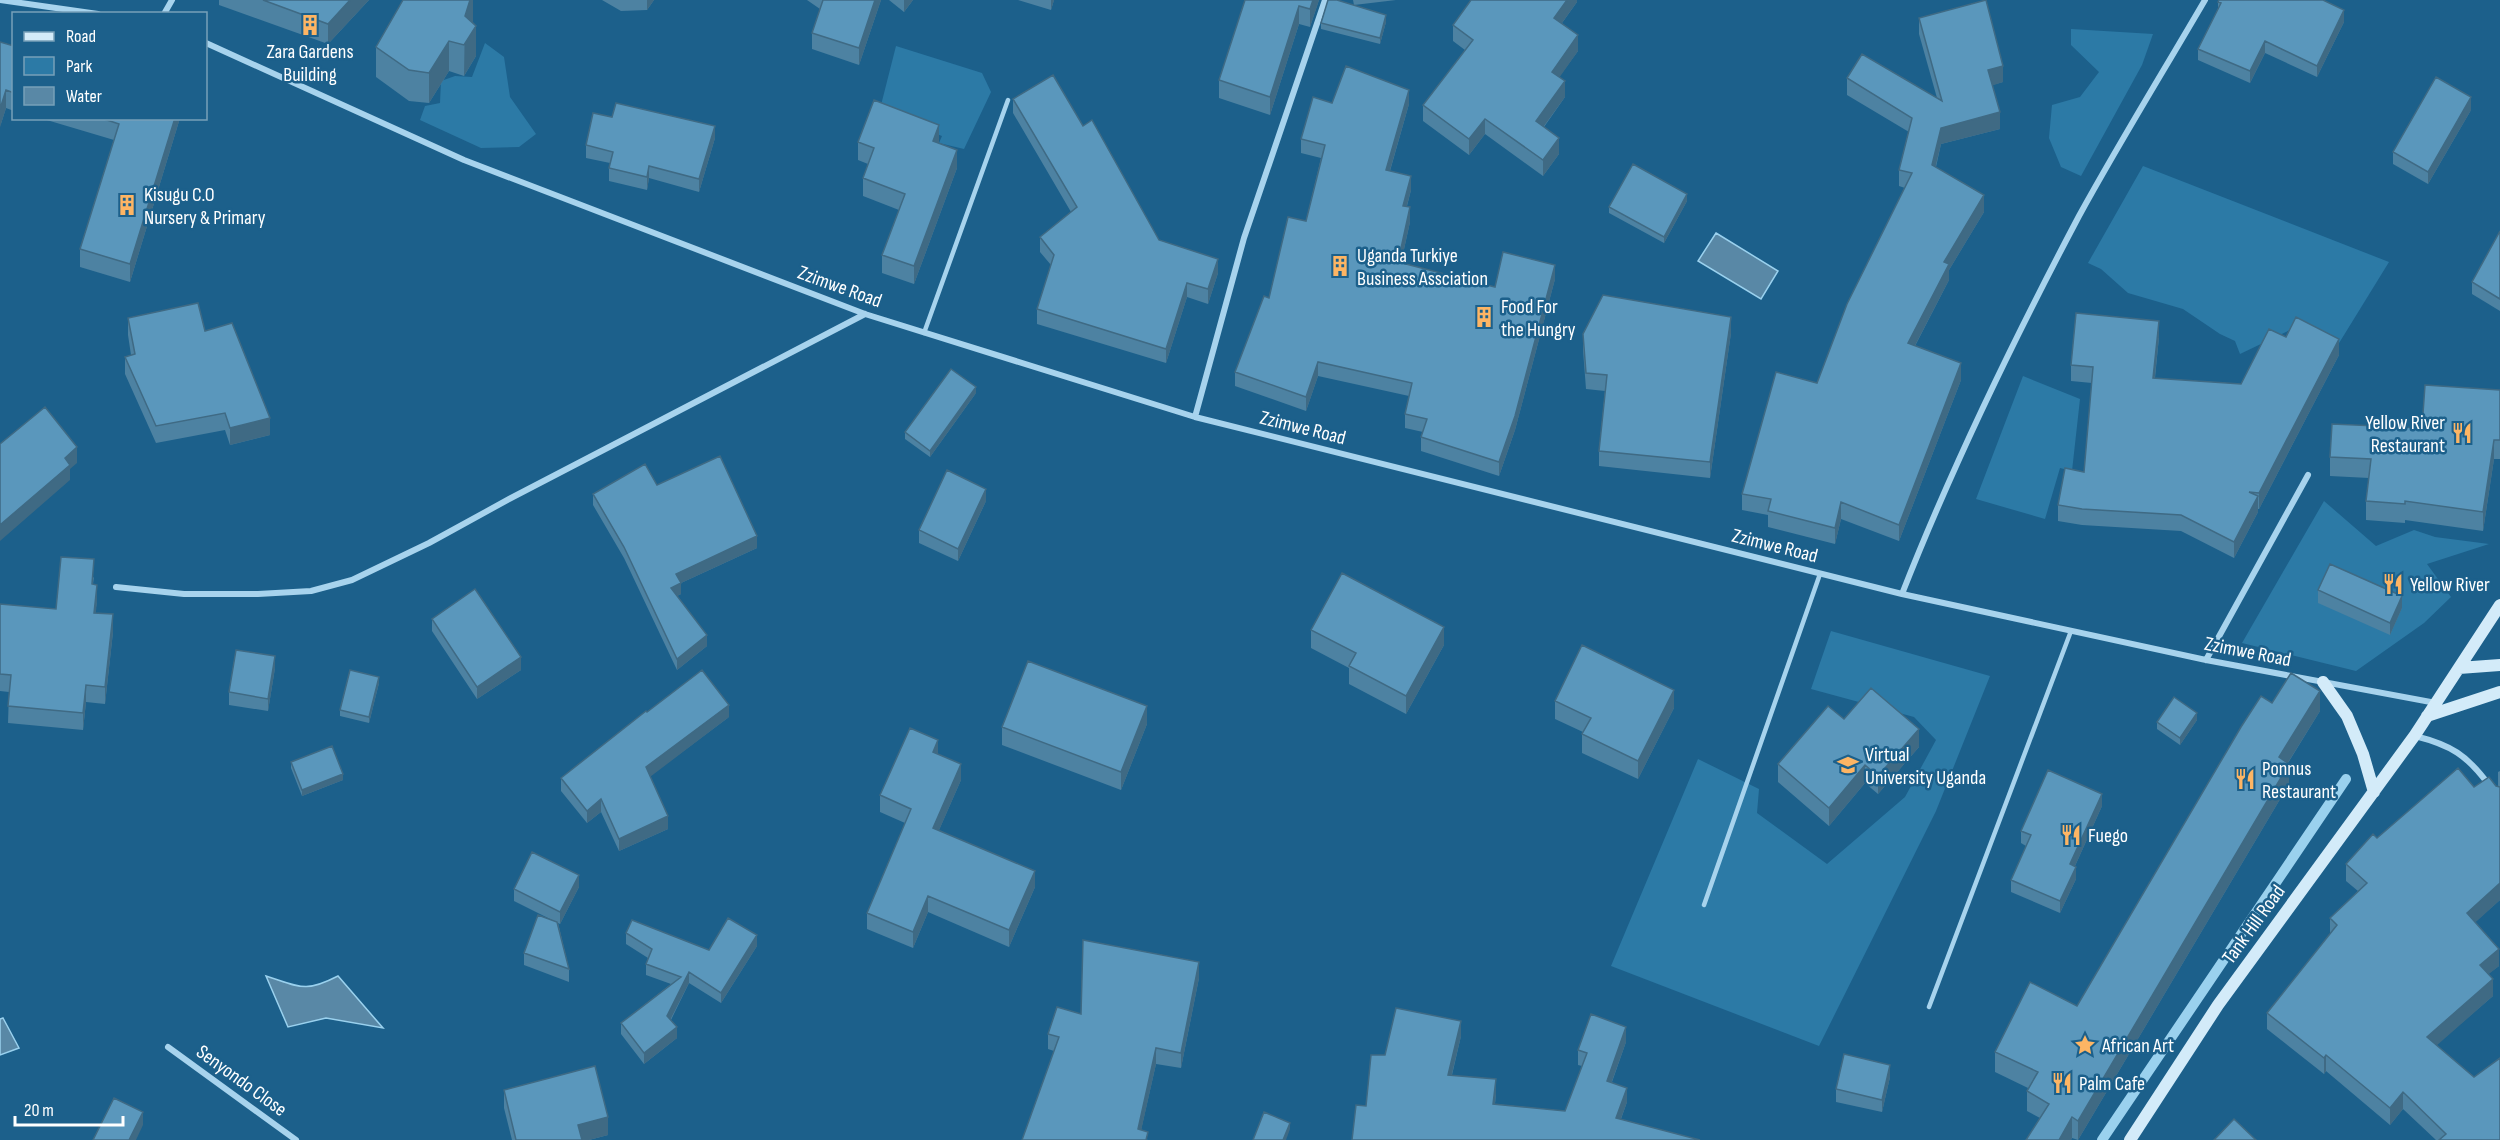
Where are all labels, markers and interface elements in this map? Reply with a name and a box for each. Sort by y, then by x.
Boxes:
legend [12,12,207,120]
building icon: Zara Gardens Building [298,13,322,37]
text: Road [66,26,96,47]
place label: Zara Gardens Building [266,40,354,87]
text: Park [66,56,92,77]
text: Water [66,86,102,107]
place label: Kisugu C.O Nursery & Primary [144,183,266,230]
building icon: Kisugu C.O Nursery & Primary [115,193,139,217]
place label: Uganda Turkiye Business Assciation [1357,244,1488,291]
building icon: Uganda Turkiye Business Assciation [1328,254,1352,278]
street label: Zzimwe Road [794,261,885,313]
place label: Food For the Hungry [1501,295,1576,342]
building icon: Food For the Hungry [1472,305,1496,329]
street label: Zzimwe Road [1257,406,1348,450]
place label: Yellow River Restaurant [2365,411,2445,458]
restaurant icon: Yellow River Restaurant [2450,421,2474,445]
street label: Zzimwe Road [1729,524,1820,568]
restaurant icon: Yellow River [2381,572,2405,596]
place label: Yellow River [2410,573,2490,597]
street label: Zzimwe Road [2202,632,2293,672]
place label: Virtual University Uganda [1865,743,1986,790]
school or university icon: Virtual University Uganda [1836,753,1860,777]
place label: Ponnus Restaurant [2262,757,2336,804]
restaurant icon: Ponnus Restaurant [2233,767,2257,791]
restaurant icon: Fuego [2059,823,2083,847]
place label: Fuego [2088,824,2128,848]
street label: Tank Hill Road [2217,880,2290,969]
place icon: African Art [2073,1033,2097,1057]
place label: African Art [2101,1034,2174,1058]
street label: Senyondo Close [191,1040,291,1122]
restaurant icon: Palm Cafe [2050,1071,2074,1095]
place label: Palm Cafe [2079,1072,2145,1096]
scale bar [15,1089,123,1127]
text: 20 m [24,1100,54,1121]

